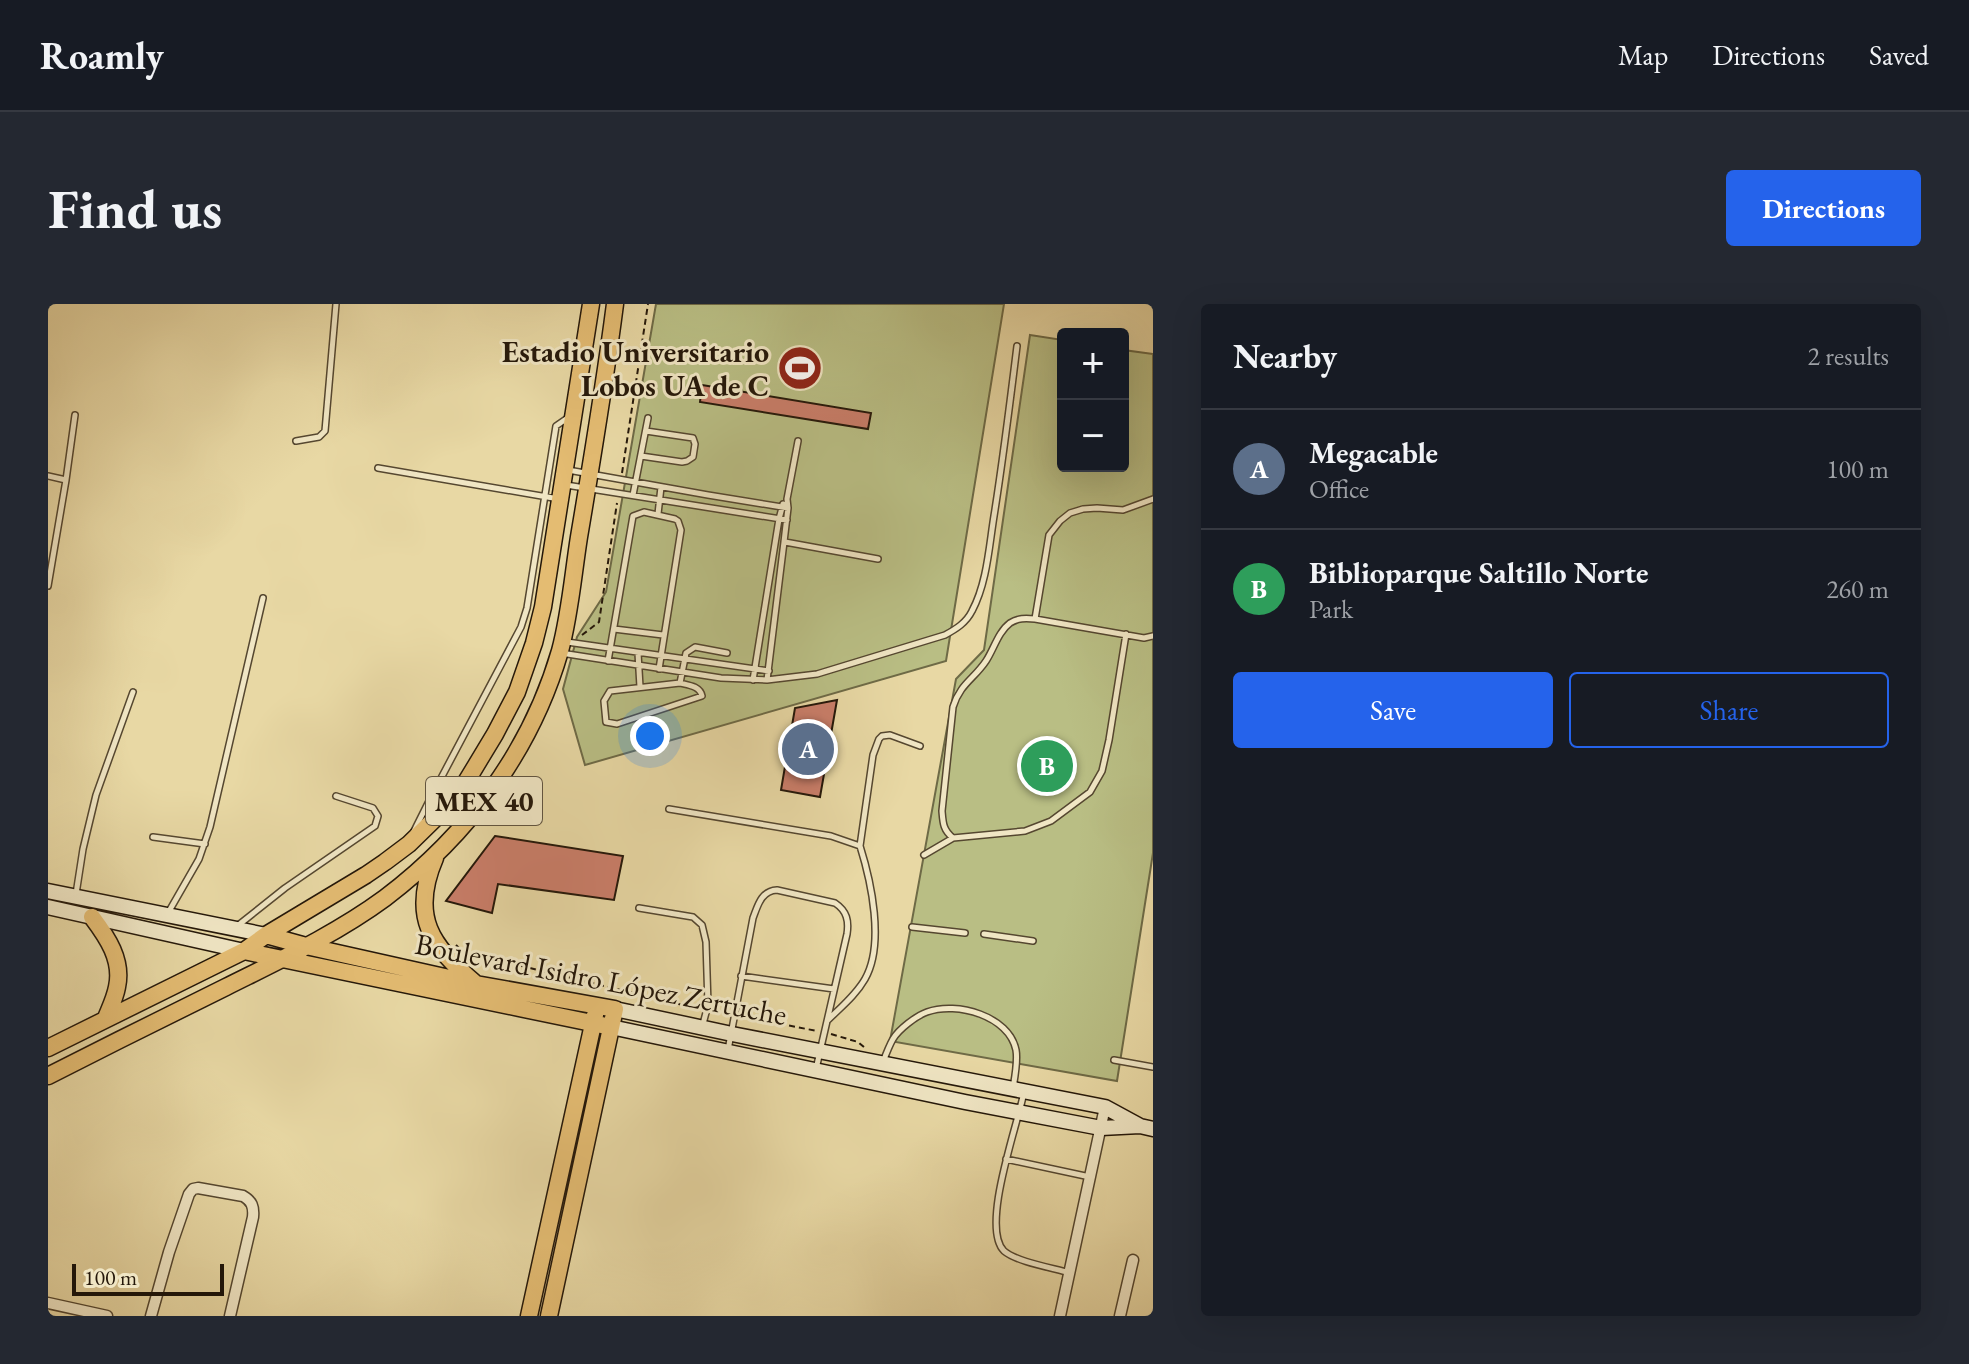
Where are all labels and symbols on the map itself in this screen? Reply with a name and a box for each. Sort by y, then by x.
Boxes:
place label: Estadio Universitario Lobos UA de C [502,332,769,405]
sports icon: Estadio Universitario Lobos UA de C [776,344,824,392]
your location [630,716,670,756]
pin: A [782,719,834,779]
pin: B [1021,736,1073,796]
road number: MEX 40 [426,777,542,825]
street label: Boulevard Isidro López Zertuche [412,924,790,1034]
scale bar [72,1260,224,1296]

